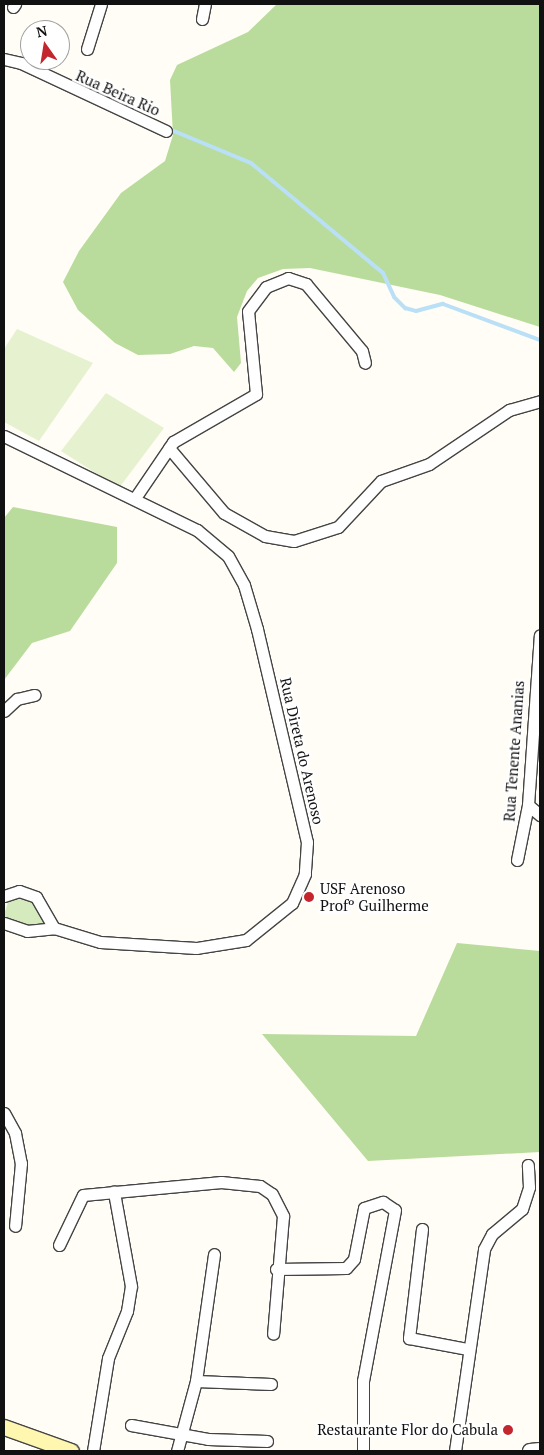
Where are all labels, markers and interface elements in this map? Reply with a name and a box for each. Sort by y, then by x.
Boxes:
north arrow [20,20,70,70]
text: N [34,20,49,41]
street label: Rua Beira Rio [73,66,163,120]
street label: Rua Direta do Arenoso [276,676,328,826]
street label: Rua Tenente Ananias [500,680,528,822]
place label: USF Arenoso Profº Guilherme [320,879,429,914]
marker: USF Arenoso Profº Guilherme [302,890,316,904]
place label: Restaurante Flor do Cabula [317,1421,498,1439]
marker: Restaurante Flor do Cabula [502,1424,514,1436]

